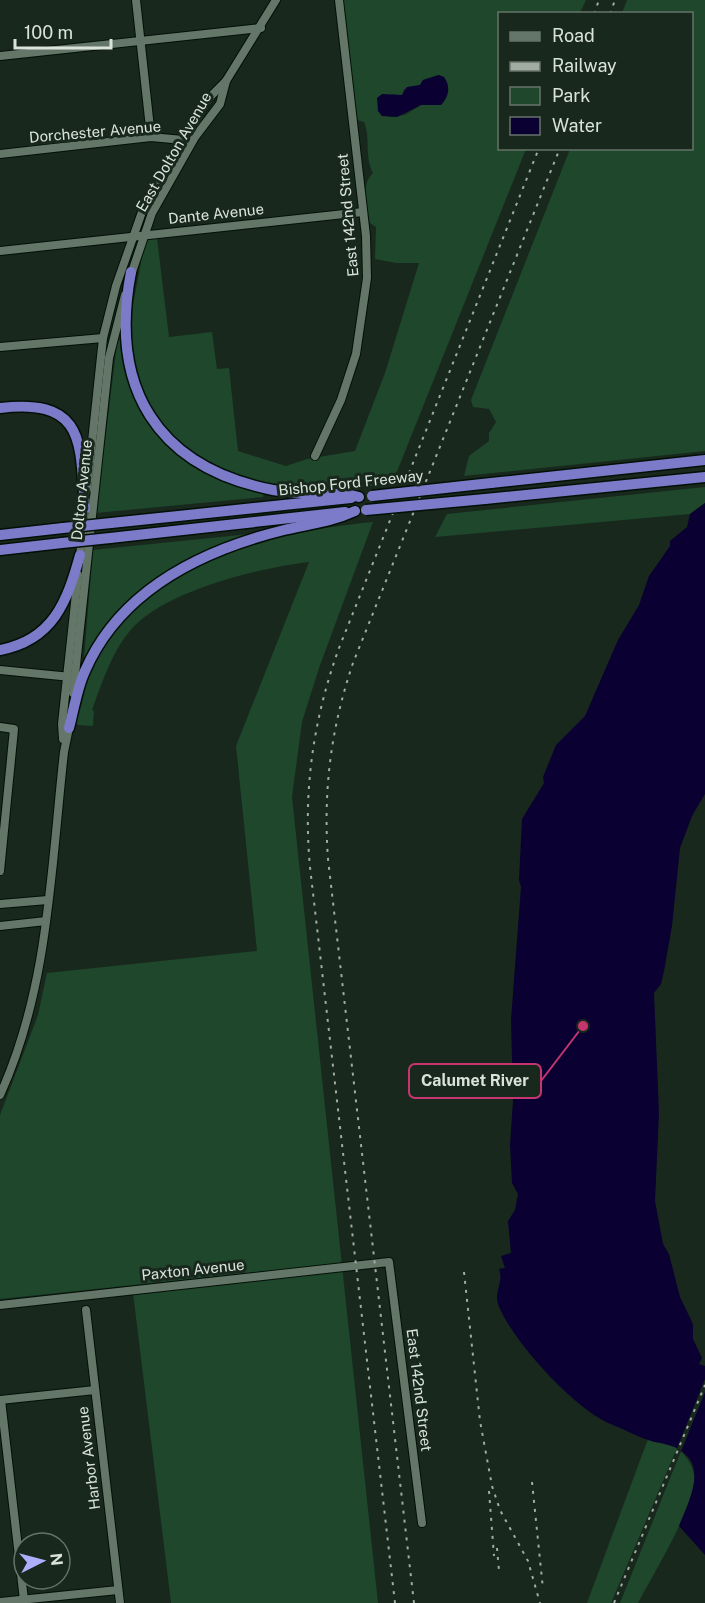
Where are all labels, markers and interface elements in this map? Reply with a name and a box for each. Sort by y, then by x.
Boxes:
scale bar [15,12,111,50]
legend [498,12,693,150]
text: 100 m [24,22,73,43]
text: Road [552,25,595,46]
text: Railway [552,55,617,76]
text: Park [552,85,590,106]
street label: East Dolton Avenue [132,89,215,215]
text: Water [552,115,602,136]
street label: Dorchester Avenue [28,117,162,146]
street label: East 142nd Street [334,152,361,277]
street label: Dante Avenue [167,200,265,227]
street label: Dolton Avenue [68,439,95,541]
street label: Bishop Ford Freeway [278,466,424,499]
callout: Calumet River [409,1064,541,1098]
text: Calumet River [421,1071,529,1090]
street label: Paxton Avenue [141,1256,245,1283]
street label: East 142nd Street [404,1327,435,1453]
street label: Harbor Avenue [74,1405,103,1511]
north arrow [12,1531,72,1591]
text: N [46,1552,67,1567]

